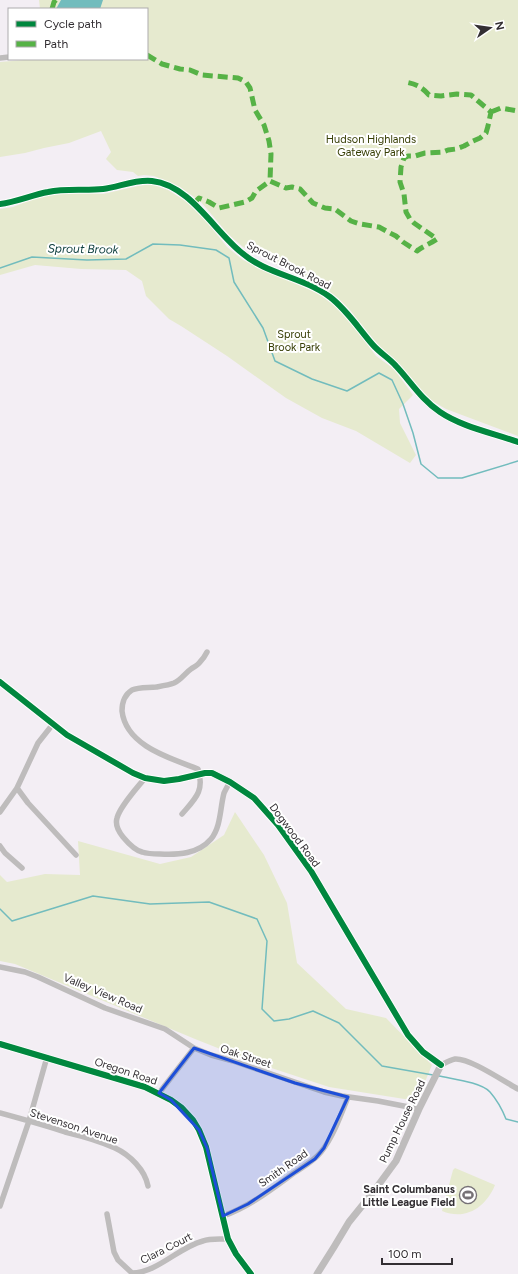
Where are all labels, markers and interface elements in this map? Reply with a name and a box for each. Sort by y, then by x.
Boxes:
legend [8,8,148,60]
north arrow [470,8,510,48]
text: Cycle path [44,17,102,31]
text: N [492,20,507,31]
text: Path [44,37,68,51]
park label: Hudson Highlands Gateway Park [326,133,416,159]
street label: Sprout Brook Road [244,239,333,292]
water label: Sprout Brook [47,241,120,257]
park label: Sprout Brook Park [268,328,321,354]
street label: Dogwood Road [266,801,323,870]
street label: Valley View Road [61,971,144,1016]
street label: Oak Street [219,1042,273,1071]
street label: Oregon Road [93,1055,159,1088]
street label: Pump House Road [377,1077,428,1165]
street label: Stevenson Avenue [28,1106,120,1147]
street label: Smith Road [256,1147,310,1190]
place label: Saint Columbanus Little League Field [362,1183,455,1209]
sports icon: Saint Columbanus Little League Field [458,1185,478,1205]
street label: Clara Court [138,1230,194,1267]
scale bar [382,1240,452,1266]
text: 100 m [388,1247,422,1261]

